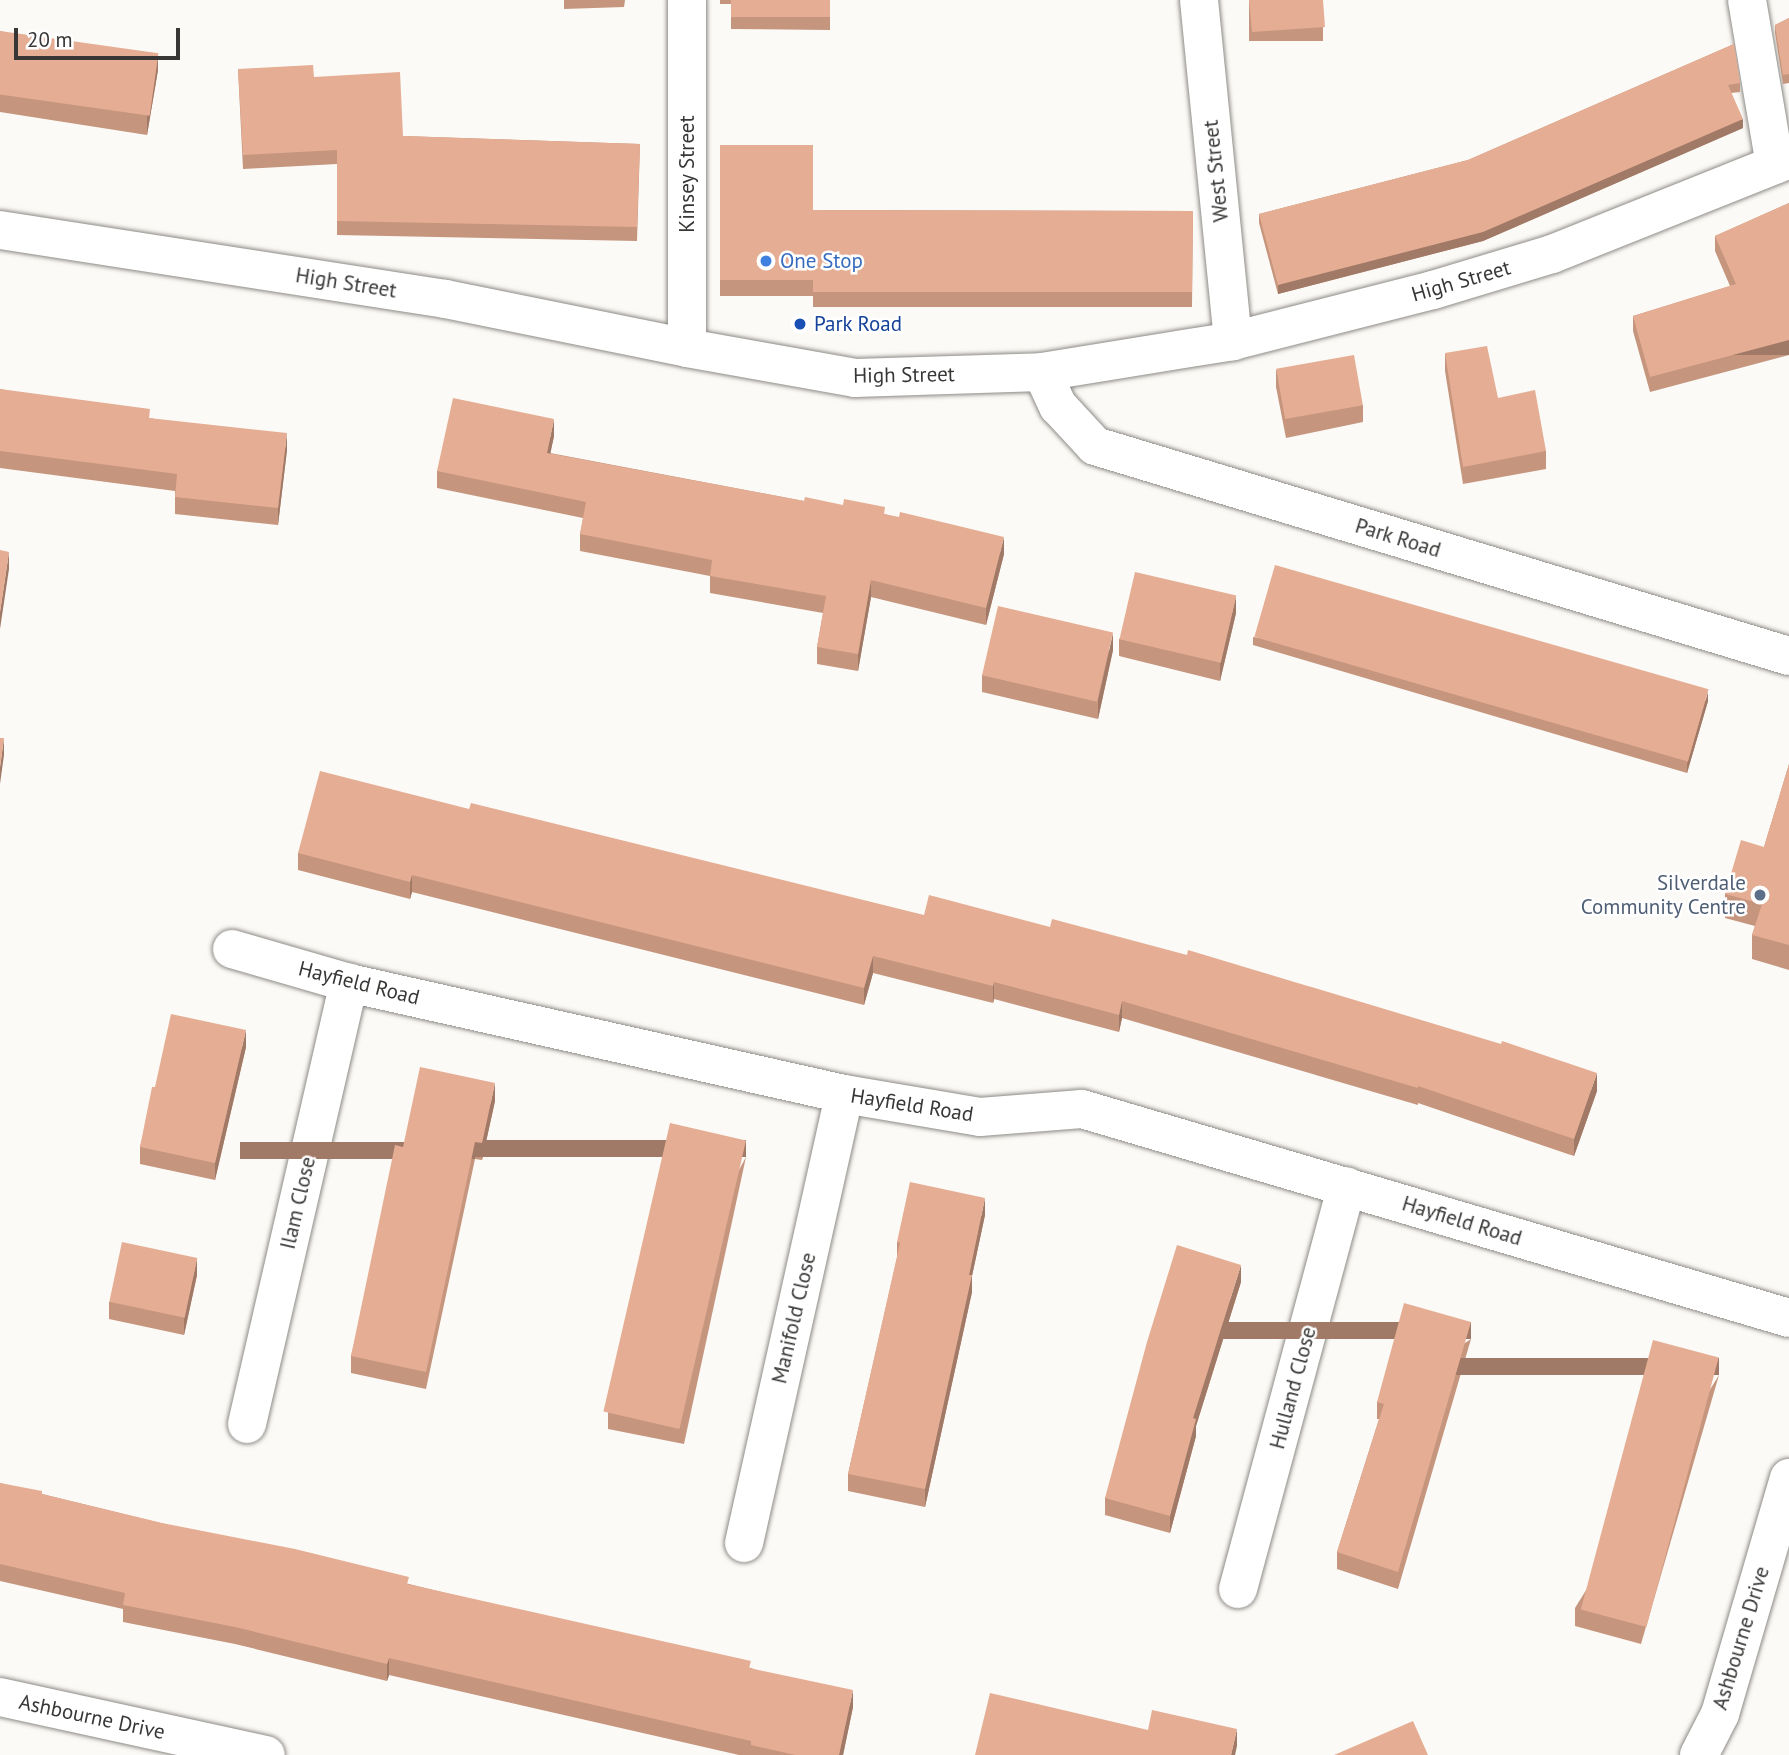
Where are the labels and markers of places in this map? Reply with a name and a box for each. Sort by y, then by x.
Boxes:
place label: One Stop [780,248,863,274]
marker: One Stop [758,253,774,269]
place label: Park Road [814,311,903,337]
marker: Park Road [792,316,808,332]
place label: Silverdale Community Centre [1580,870,1746,920]
marker: Silverdale Community Centre [1752,887,1768,903]

